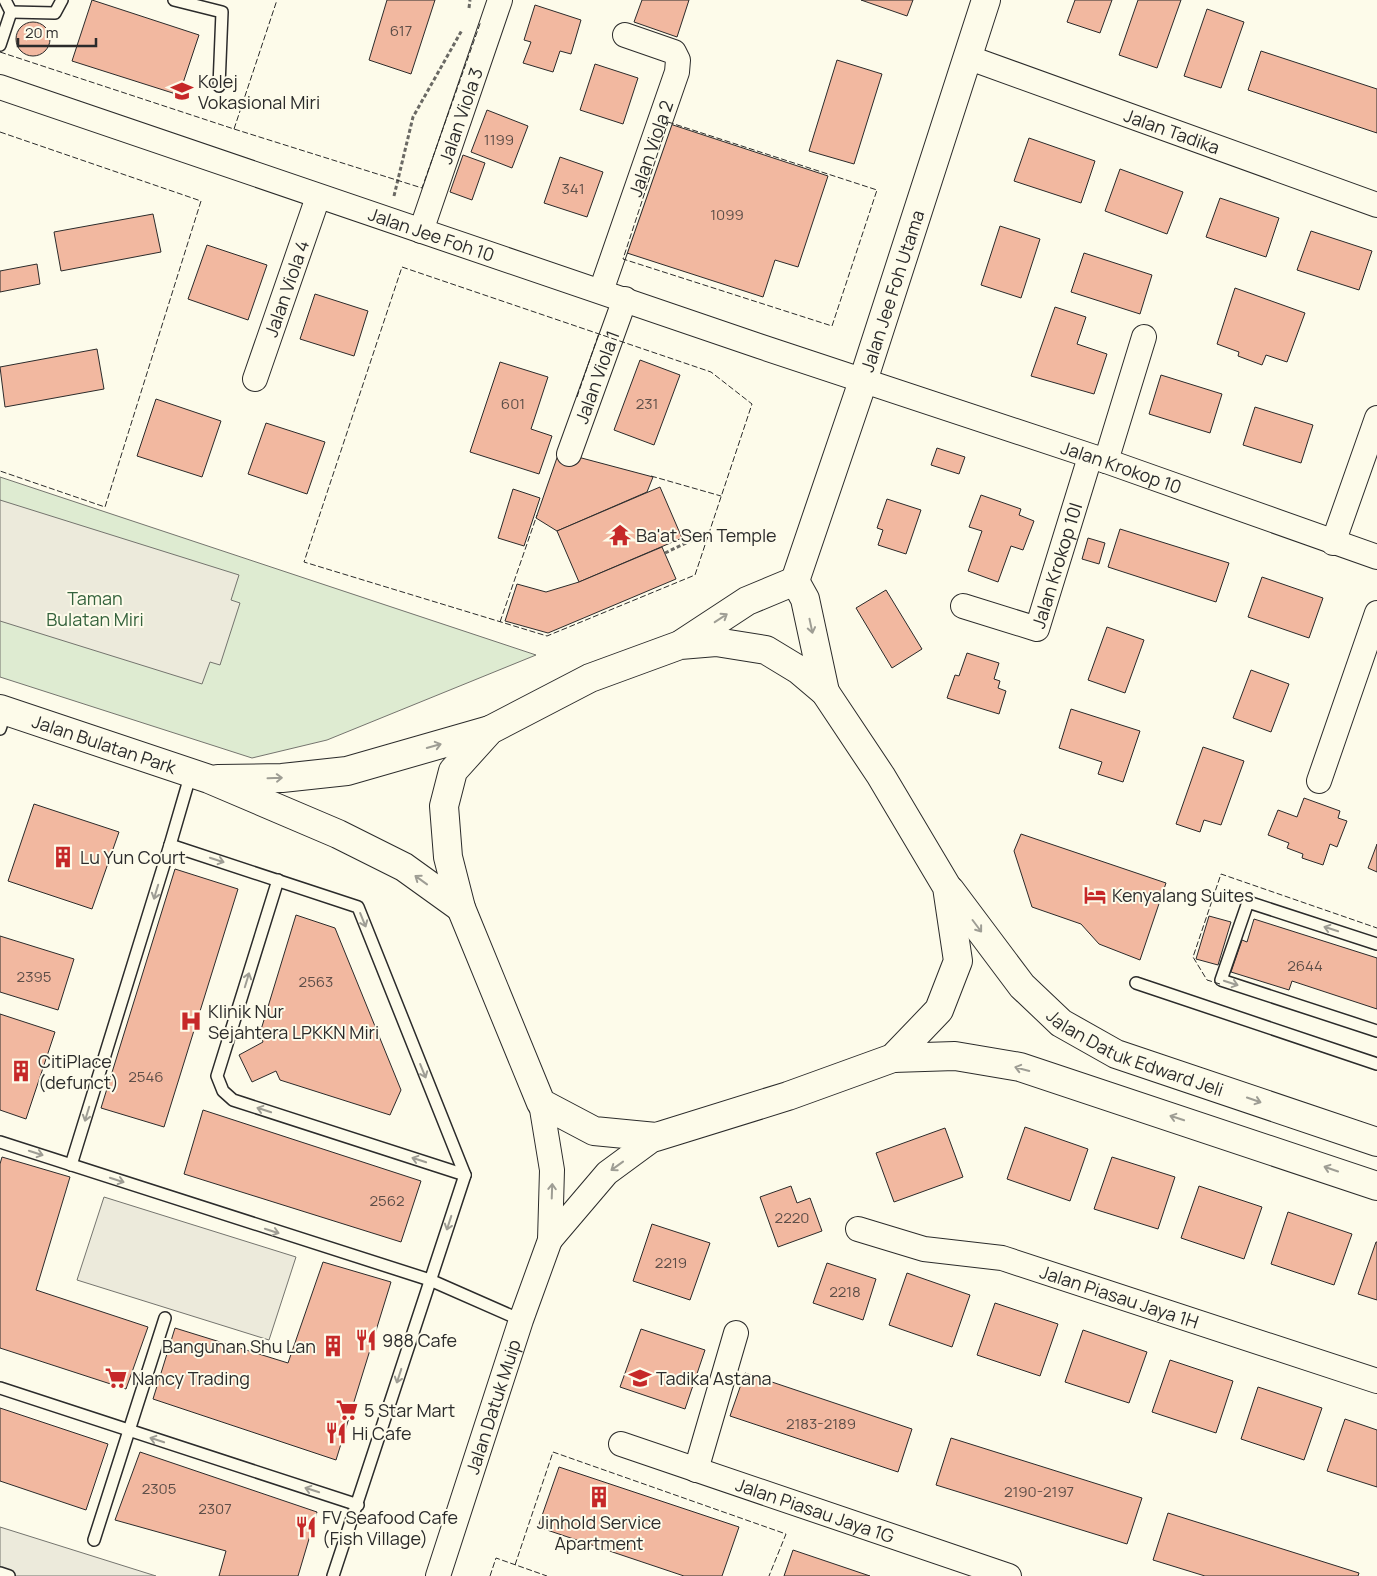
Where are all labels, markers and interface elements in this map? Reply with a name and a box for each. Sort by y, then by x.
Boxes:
scale bar [18,15,95,47]
house number: 617 [390,20,412,41]
text: 20 m [25,22,58,43]
street label: Jalan Viola 3 [433,64,488,167]
place label: Kolej Vokasional Miri [198,69,320,114]
school or university icon: Kolej Vokasional Miri [169,78,195,104]
street label: Jalan Viola 2 [623,97,678,200]
street label: Jalan Tadika [1121,103,1223,159]
house number: 1199 [484,129,514,150]
house number: 341 [562,178,585,199]
street label: Jalan Jee Foh 10 [365,202,498,267]
house number: 1099 [710,204,744,225]
street label: Jalan Jee Foh Utama [855,207,929,375]
street label: Jalan Viola 4 [259,237,314,340]
street label: Jalan Viola 1 [569,327,625,427]
house number: 601 [501,393,525,414]
house number: 231 [636,393,658,414]
street label: Jalan Krokop 10 [1058,435,1185,499]
street label: Jalan Krokop 10I [1026,500,1087,631]
temple icon: Ba'at Sen Temple [607,522,633,548]
place label: Ba'at Sen Temple [636,523,777,547]
park label: Taman Bulatan Miri [46,586,144,631]
one-way arrow [713,613,727,623]
one-way arrow [807,618,816,634]
street label: Jalan Bulatan Park [29,709,180,780]
one-way arrow [426,741,442,751]
one-way arrow [267,773,283,783]
building icon: Lu Yun Court [50,844,76,870]
place label: Lu Yun Court [80,845,186,869]
one-way arrow [208,856,224,866]
one-way arrow [414,875,428,885]
hotel icon: Kenyalang Suites [1082,882,1108,908]
place label: Kenyalang Suites [1112,883,1254,907]
one-way arrow [150,884,160,900]
one-way arrow [359,912,368,927]
one-way arrow [971,919,982,932]
one-way arrow [1323,924,1339,933]
house number: 2644 [1287,955,1323,976]
house number: 2395 [17,966,51,987]
house number: 2563 [299,971,333,992]
one-way arrow [243,973,252,988]
one-way arrow [1223,979,1238,988]
place label: Klinik Nur Sejahtera LPKKN Miri [208,999,379,1044]
street label: Jalan Datuk Edward Jeli [1041,1004,1227,1101]
hospital icon: Klinik Nur Sejahtera LPKKN Miri [178,1008,204,1034]
place label: CitiPlace (defunct) [38,1049,119,1094]
building icon: CitiPlace (defunct) [8,1058,34,1084]
one-way arrow [419,1063,428,1078]
one-way arrow [1015,1063,1031,1073]
house number: 2546 [128,1066,164,1087]
one-way arrow [1246,1096,1262,1106]
one-way arrow [257,1105,272,1114]
one-way arrow [81,1106,91,1122]
one-way arrow [1170,1113,1185,1122]
one-way arrow [27,1149,43,1159]
one-way arrow [411,1155,427,1165]
one-way arrow [610,1161,624,1171]
one-way arrow [1323,1164,1339,1174]
one-way arrow [109,1176,125,1185]
one-way arrow [547,1183,556,1199]
house number: 2562 [369,1190,405,1211]
house number: 2220 [775,1207,809,1228]
one-way arrow [444,1215,453,1230]
one-way arrow [264,1226,280,1236]
house number: 2219 [655,1252,687,1273]
street label: Jalan Piasau Jaya 1H [1037,1259,1202,1334]
house number: 2218 [829,1281,861,1302]
restaurant icon: 988 Cafe [353,1327,379,1353]
place label: 988 Cafe [382,1328,457,1352]
building icon: Bangunan Shu Lan [320,1333,346,1359]
place label: Bangunan Shu Lan [162,1334,316,1358]
street label: Jalan Datuk Muip [460,1336,526,1477]
supermarket icon: Nancy Trading [103,1365,129,1391]
school or university icon: Tadika Astana [627,1365,653,1391]
place label: Nancy Trading [132,1366,250,1390]
place label: Tadika Astana [656,1366,772,1390]
one-way arrow [394,1368,404,1384]
supermarket icon: 5 Star Mart [334,1397,360,1423]
place label: 5 Star Mart [364,1398,455,1422]
house number: 2183-2189 [786,1413,856,1434]
restaurant icon: Hi Cafe [323,1420,349,1446]
place label: Hi Cafe [352,1421,412,1445]
one-way arrow [150,1435,165,1444]
street label: Jalan Piasau Jaya 1G [733,1472,898,1548]
house number: 2305 [142,1478,176,1499]
house number: 2190-2197 [1004,1481,1074,1502]
building icon: Jinhold Service Apartment [586,1484,612,1510]
one-way arrow [304,1485,320,1495]
house number: 2307 [198,1498,232,1519]
place label: FV Seafood Cafe (Fish Village) [322,1505,458,1550]
place label: Jinhold Service Apartment [537,1510,661,1555]
restaurant icon: FV Seafood Cafe (Fish Village) [293,1514,319,1540]

